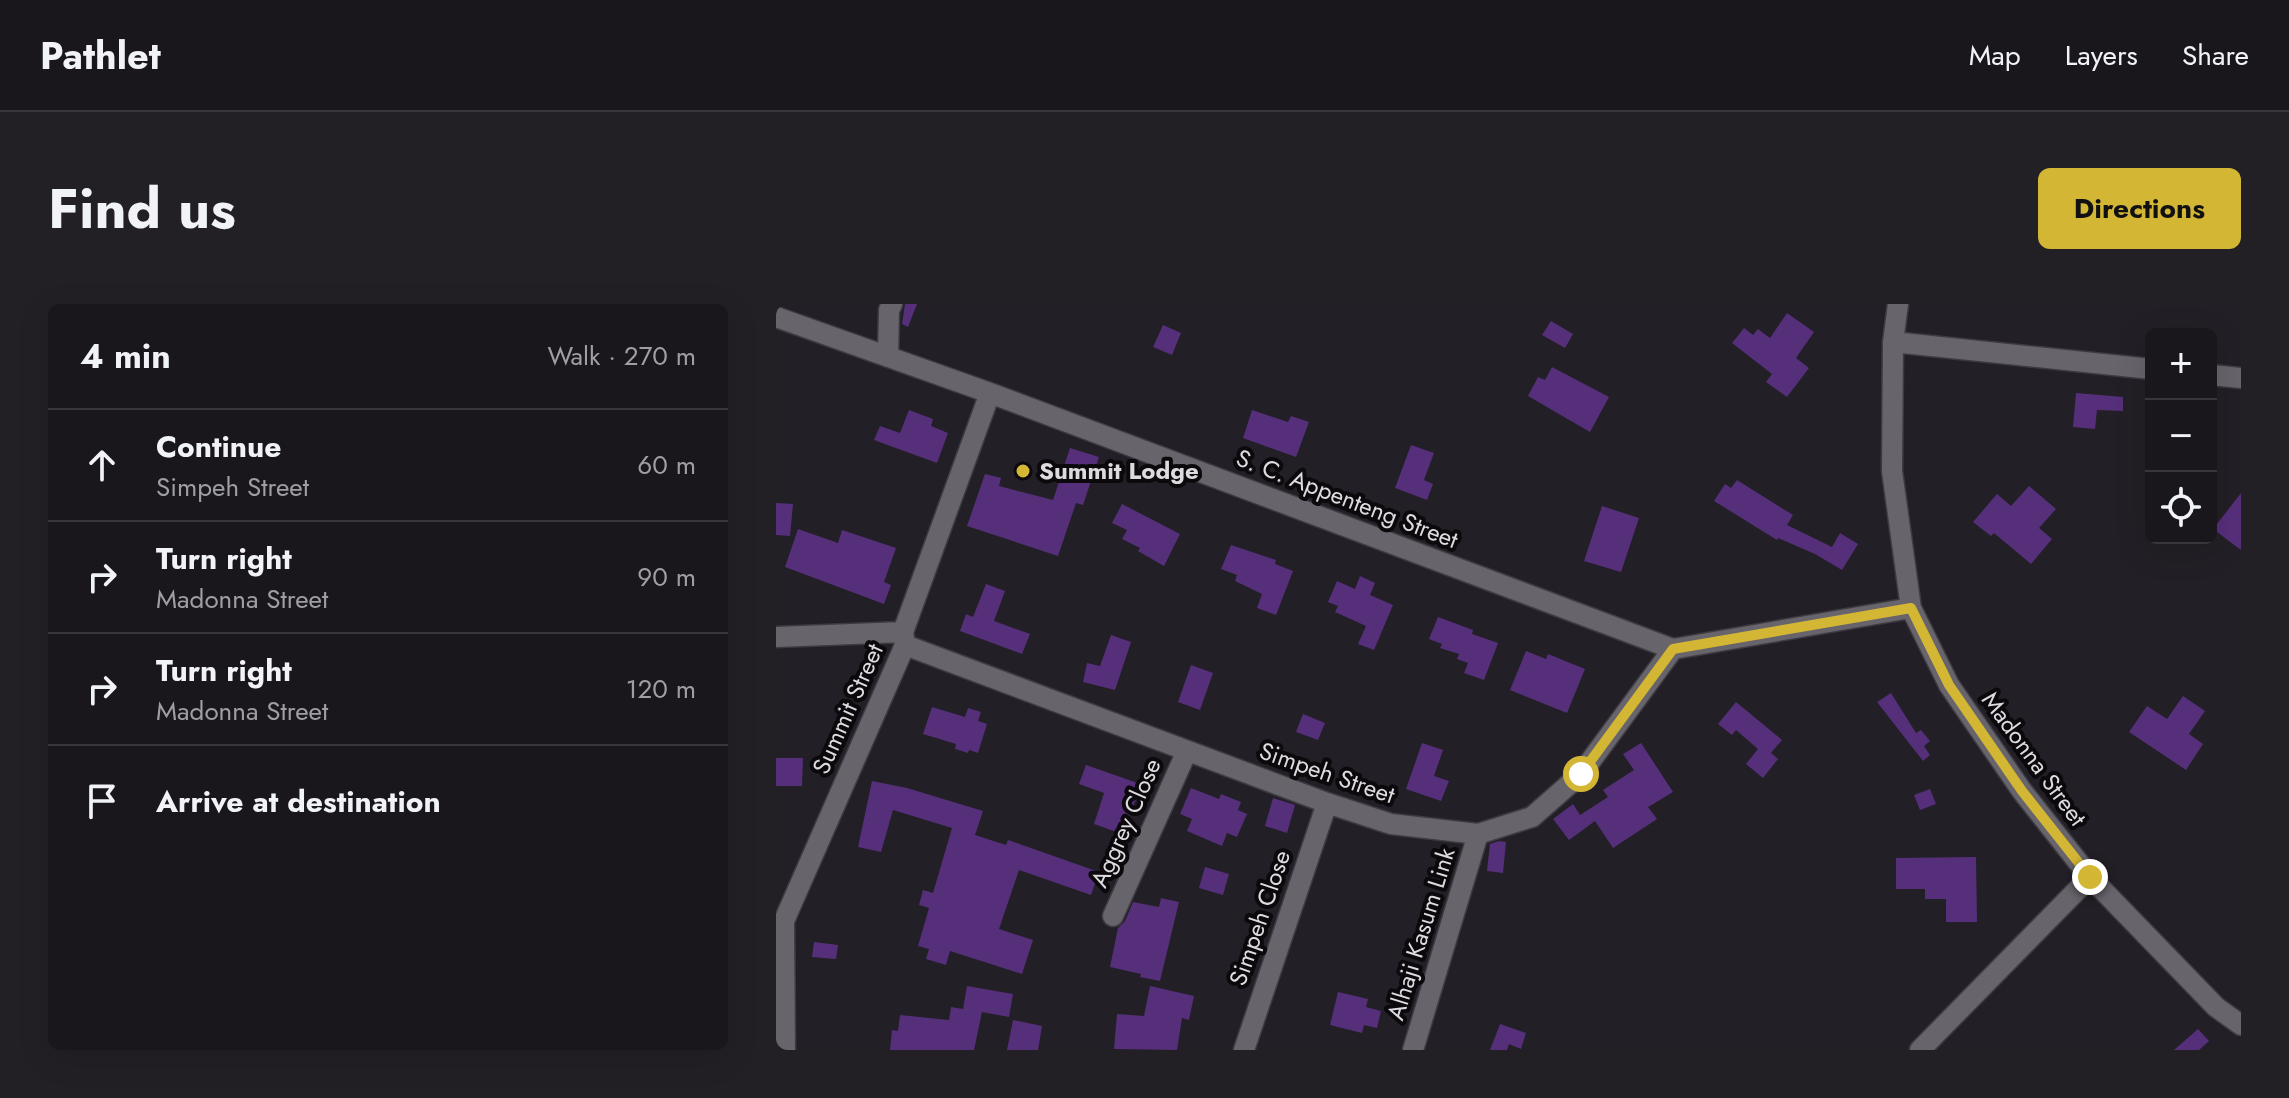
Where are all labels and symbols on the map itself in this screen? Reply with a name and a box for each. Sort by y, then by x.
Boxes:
street label: S. C. Appenteng Street [1231,440,1463,557]
place label: Summit Lodge [1039,453,1199,488]
marker: Summit Lodge [1014,462,1032,480]
street label: Summit Street [803,638,892,780]
street label: Madonna Street [1974,684,2095,833]
street label: Simpeh Street [1255,733,1400,812]
street label: Aggrey Close [1082,753,1170,893]
route start [1563,756,1599,792]
street label: Alhaji Kasum Link [1378,843,1463,1024]
street label: Simpeh Close [1220,845,1299,990]
route end [2072,859,2108,895]

